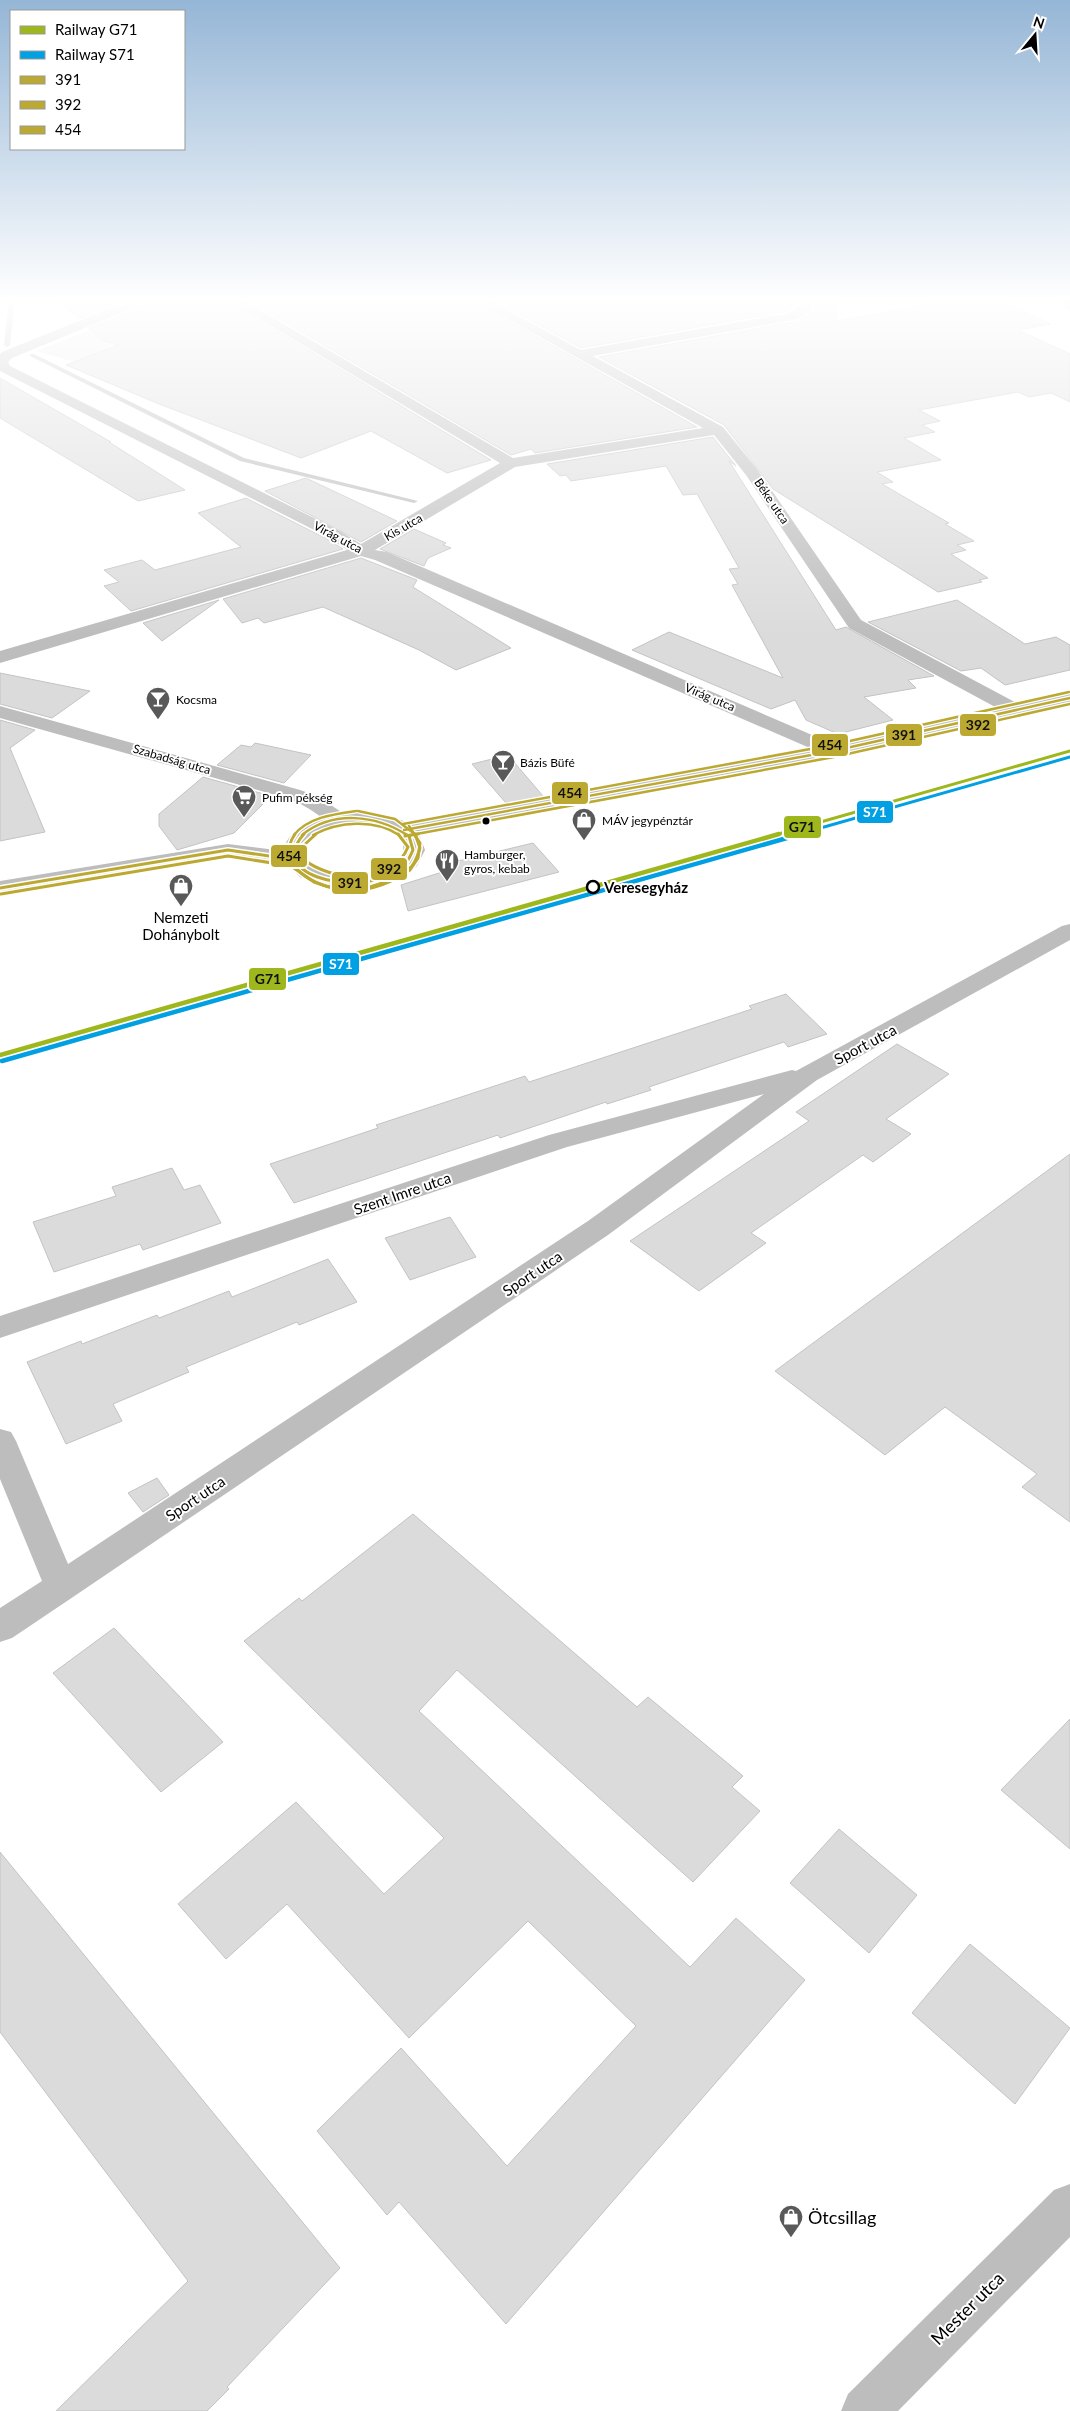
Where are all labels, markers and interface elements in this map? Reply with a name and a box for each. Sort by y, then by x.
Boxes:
legend [10,10,185,150]
north arrow [1010,10,1060,60]
text: N [1031,12,1047,32]
text: Railway G71 [55,20,137,38]
text: Railway S71 [55,45,135,63]
text: 391 [55,70,81,88]
text: 392 [55,95,81,113]
text: 454 [55,120,81,138]
street label: Béke utca [751,475,793,527]
street label: Kis utca [381,510,425,544]
street label: Virág utca [311,518,365,556]
street label: Virág utca [683,680,737,714]
bar icon: Kocsma [145,686,171,720]
place label: Kocsma [176,692,217,707]
line badge: 392 [959,713,997,737]
text: 392 [966,716,990,733]
line badge: 391 [885,723,923,747]
text: 391 [892,726,916,743]
line badge: 454 [811,733,849,757]
text: 454 [818,736,842,753]
street label: Szabadság utca [131,741,213,777]
bar icon: Bázis Büfé [490,749,516,783]
place label: Bázis Büfé [520,755,575,770]
line badge: 454 [551,781,589,805]
supermarket icon: Pufim pékség [231,784,257,818]
text: 454 [558,784,582,801]
place label: Pufim pékség [262,790,333,805]
line badge: S71 [856,800,894,824]
text: S71 [863,803,887,820]
shop icon: MÁV jegypénztár [571,807,597,841]
place label: MÁV jegypénztár [602,813,693,828]
line badge: G71 [783,815,822,839]
unlabelled marker [481,816,491,826]
text: G71 [789,818,815,835]
line badge: 454 [270,844,308,868]
text: 454 [277,847,301,864]
place label: Hamburger, gyros, kebab [464,847,530,876]
restaurant icon: Hamburger, gyros, kebab [434,848,460,882]
line badge: 392 [370,857,408,881]
text: 392 [377,860,401,877]
line badge: 391 [331,871,369,895]
shop icon: Nemzeti Dohánybolt [168,873,194,907]
text: 391 [338,874,362,891]
place label: Veresegyház [603,878,688,896]
marker: Veresegyház [586,880,600,894]
place label: Nemzeti Dohánybolt [142,908,220,943]
line badge: S71 [322,952,360,976]
text: S71 [329,955,353,972]
line badge: G71 [248,967,287,991]
text: G71 [255,970,281,987]
street label: Sport utca [831,1020,899,1068]
street label: Szent Imre utca [351,1168,453,1218]
street label: Sport utca [499,1247,565,1299]
street label: Sport utca [162,1472,228,1524]
shop icon: Ötcsillag [778,2204,804,2238]
place label: Ötcsillag [808,2206,876,2228]
street label: Mester utca [926,2267,1008,2349]

